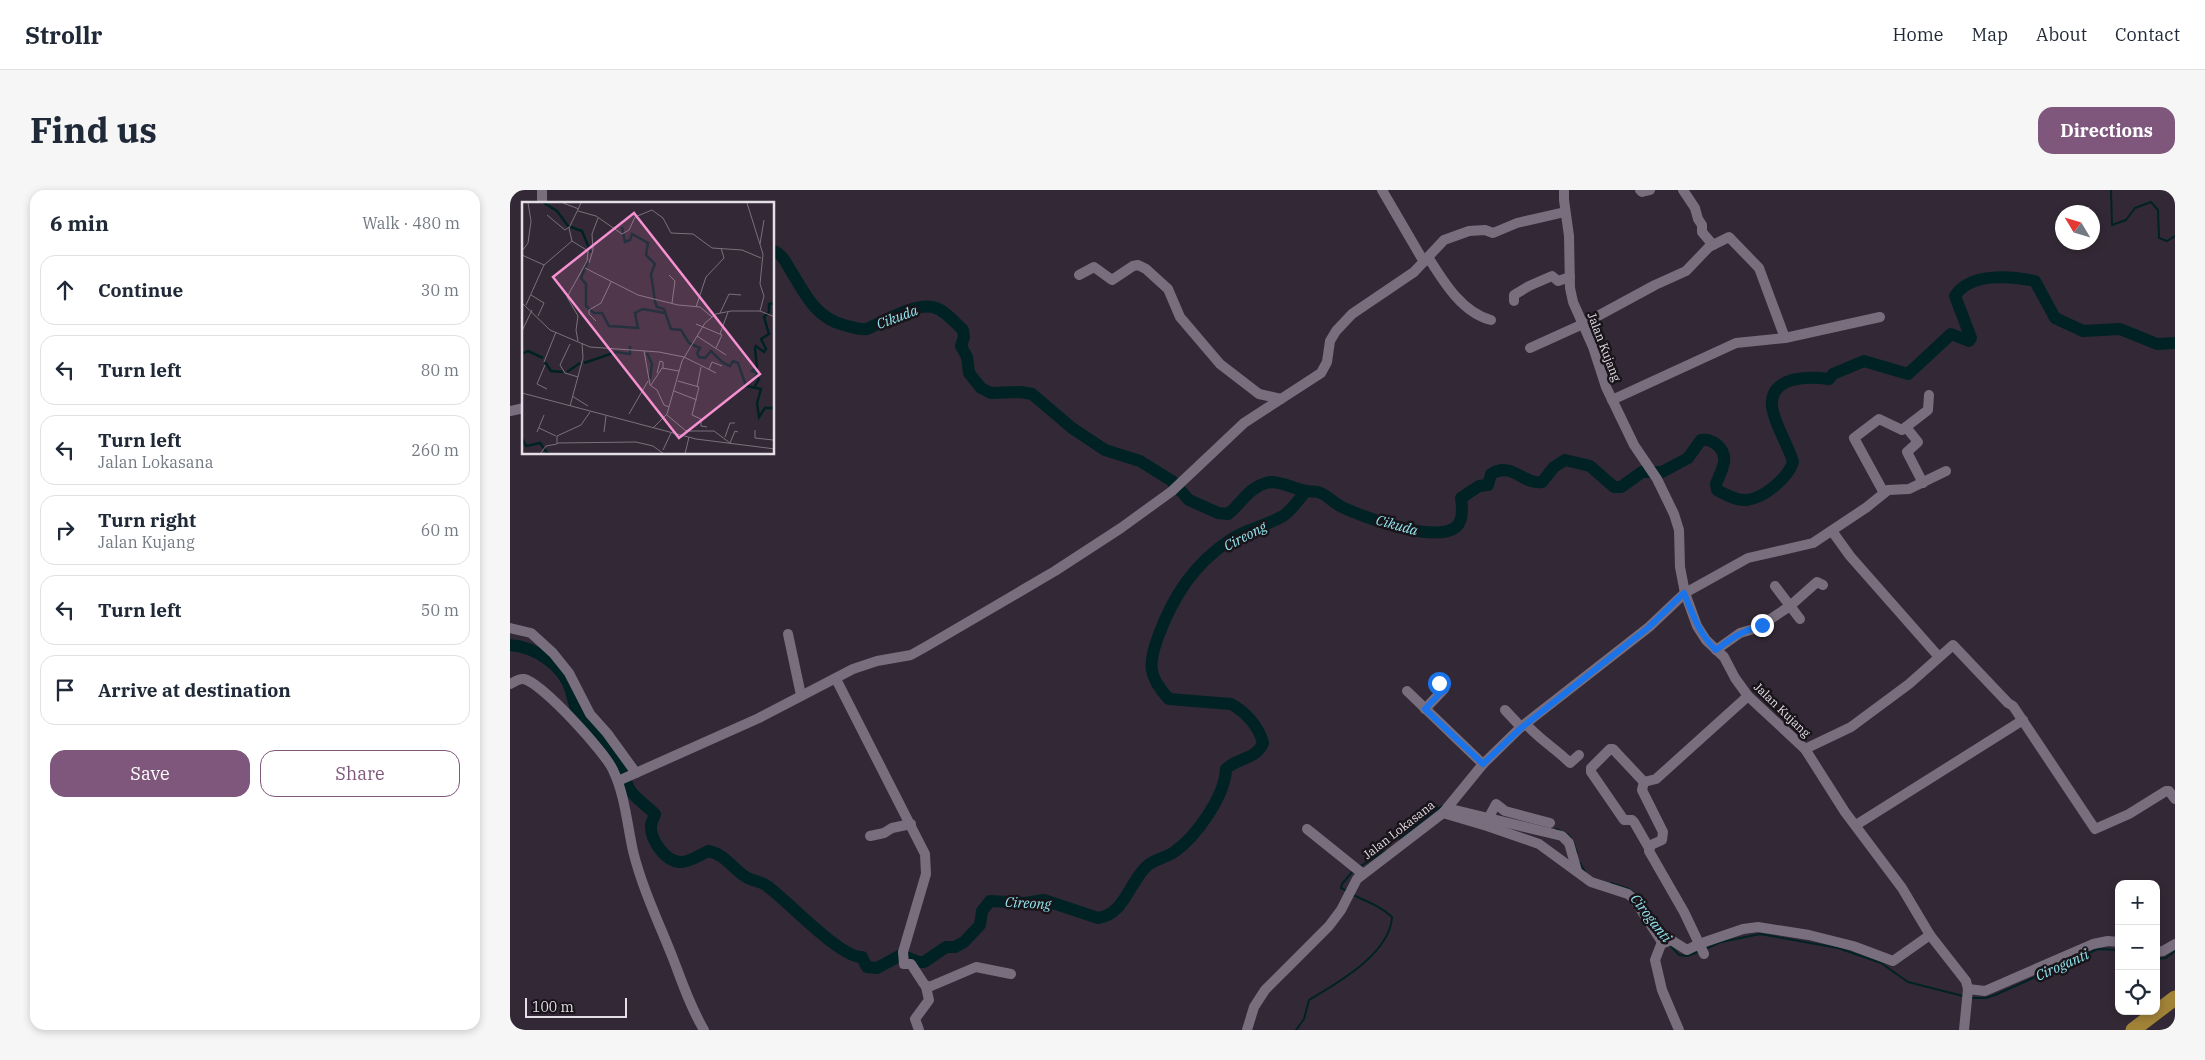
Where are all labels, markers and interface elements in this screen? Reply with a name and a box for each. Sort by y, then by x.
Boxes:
text: Strollr [25,19,102,51]
text: Home [1892,23,1944,46]
text: Map [1972,23,2008,46]
text: About [2036,23,2087,46]
text: Contact [2115,23,2180,46]
text: Find us [30,107,157,153]
button: Directions [2038,107,2175,154]
inset map [522,202,775,455]
north arrow [2055,205,2100,250]
text: 6 min [50,209,109,237]
text: Walk · 480 m [362,213,460,233]
icon: ahead [51,276,79,304]
text: Continue [98,278,183,302]
text: 30 m [421,280,459,300]
water label: Cikuda [874,301,921,333]
street label: Jalan Kujang [1584,310,1625,384]
icon: left [51,356,79,384]
text: Turn left [98,358,181,382]
text: 80 m [421,360,459,380]
text: Turn left [98,428,181,452]
icon: left [51,436,79,464]
text: 260 m [411,440,459,460]
text: Jalan Lokasana [98,452,214,472]
text: Turn right [98,508,196,532]
water label: Cikuda [1374,511,1420,539]
icon: right [51,516,79,544]
water label: Cireong [1220,517,1270,555]
text: 60 m [421,520,459,540]
text: Jalan Kujang [98,532,195,552]
icon: left [51,596,79,624]
text: Turn left [98,598,181,622]
text: 50 m [421,600,459,620]
route end [1751,614,1774,637]
route start [1428,672,1451,695]
icon: arrive [51,676,79,704]
text: Arrive at destination [98,678,291,702]
street label: Jalan Kujang [1751,679,1814,741]
button: Save [50,750,250,797]
button: Share [260,750,460,797]
street label: Jalan Lokasana [1360,797,1438,862]
map controls [2115,880,2160,1015]
button: + [2115,880,2160,925]
water label: Ciroganti [1626,890,1676,946]
water label: Cireong [1004,893,1052,913]
button: − [2115,925,2160,970]
water label: Ciroganti [2032,945,2092,985]
button: locate [2115,970,2160,1015]
scale bar [525,995,628,1018]
text: 100 m [532,998,574,1016]

